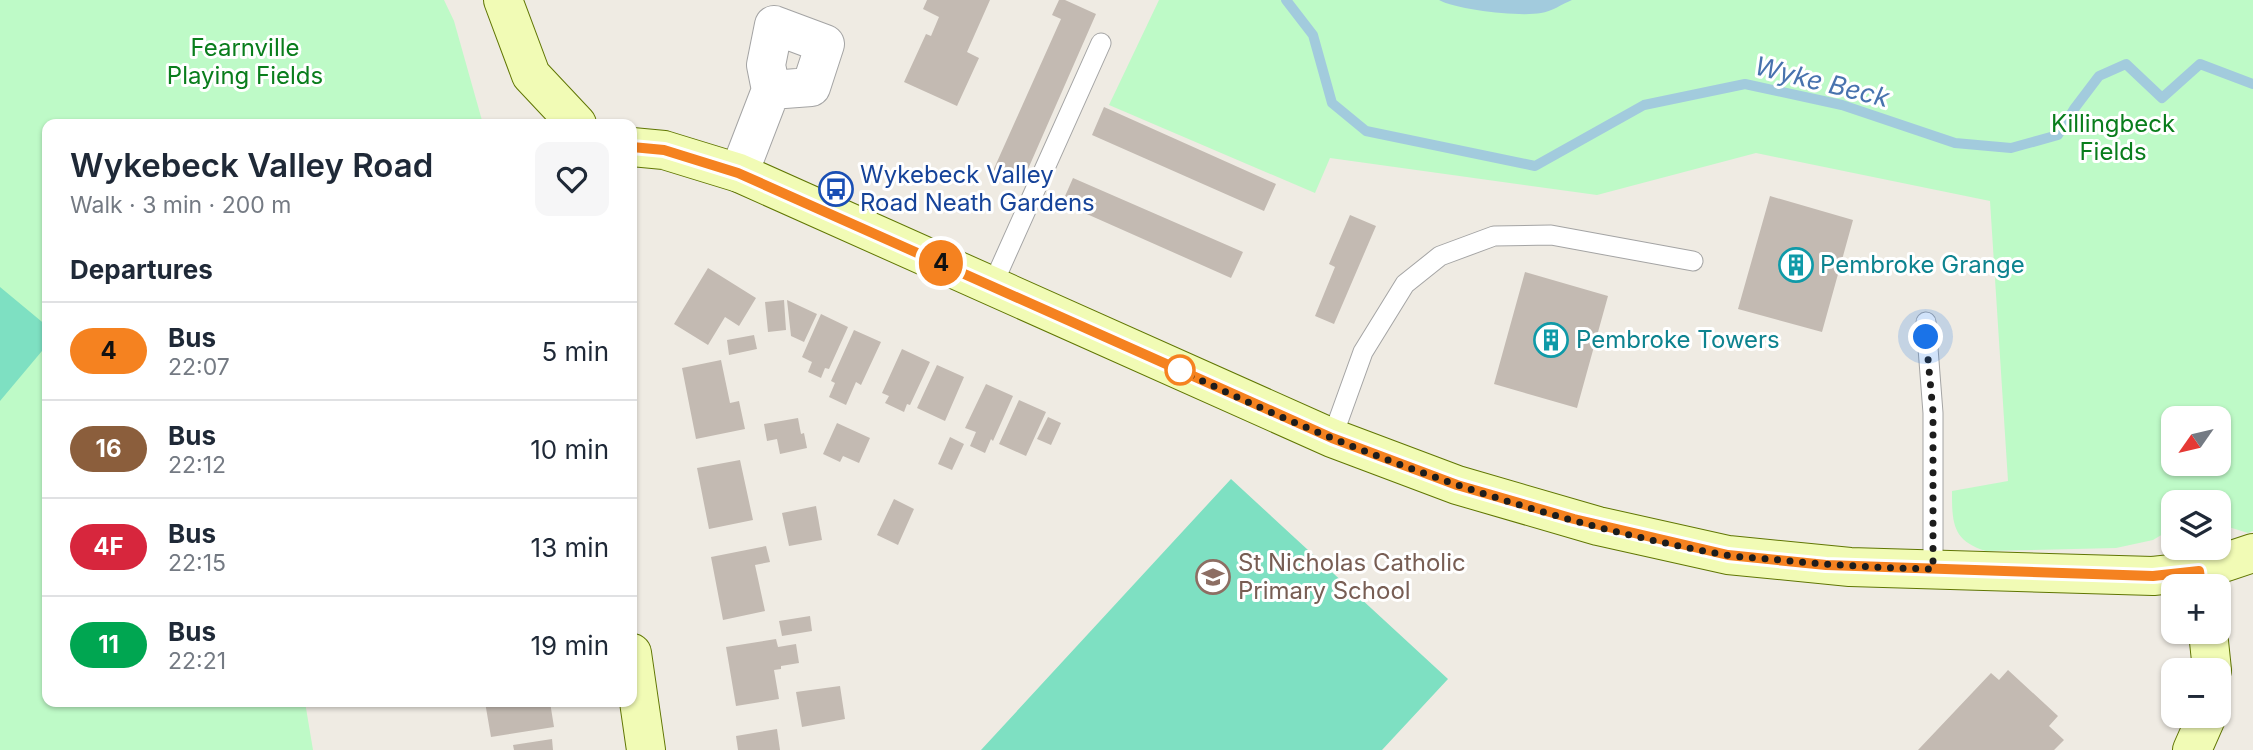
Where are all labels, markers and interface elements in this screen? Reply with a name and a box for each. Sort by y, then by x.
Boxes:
park label: Fearnville Playing Fields [167,33,323,90]
water label: Wyke Beck [1752,50,1893,113]
park label: Killingbeck Fields [2051,109,2175,166]
button: heart [535,142,609,216]
text: Wykebeck Valley Road [70,145,433,185]
place label: Wykebeck Valley Road Neath Gardens [860,160,1095,217]
bus stop icon: Wykebeck Valley Road Neath Gardens [817,170,855,208]
text: Walk · 3 min · 200 m [70,191,291,219]
line badge: 4 [918,240,964,286]
building icon: Pembroke Grange [1777,246,1815,284]
text: 4 [933,248,949,277]
place label: Pembroke Grange [1820,250,2025,279]
text: Departures [70,254,213,285]
your location [1908,319,1943,354]
building icon: Pembroke Towers [1532,321,1570,359]
text: Bus [168,322,216,353]
place label: Pembroke Towers [1576,325,1780,354]
text: 4 [100,336,117,365]
text: 5 min [541,336,609,367]
text: 22:07 [168,353,230,381]
unlabelled marker [1165,355,1195,385]
north arrow [2161,406,2231,476]
map controls [2161,406,2231,728]
text: Bus [168,420,216,451]
text: 16 [96,434,121,463]
text: 10 min [530,434,609,465]
text: 22:12 [168,451,226,479]
button: layers [2161,490,2231,560]
text: Bus [168,518,216,549]
text: 4F [93,532,124,561]
text: 13 min [531,532,609,563]
place label: St Nicholas Catholic Primary School [1238,548,1466,605]
text: 22:15 [168,549,226,577]
school or university icon: St Nicholas Catholic Primary School [1194,558,1232,596]
button: + [2161,574,2231,644]
text: Bus [168,616,216,647]
text: 11 [98,630,119,659]
text: 19 min [531,630,609,661]
text: 22:21 [168,647,226,675]
button: − [2161,658,2231,728]

